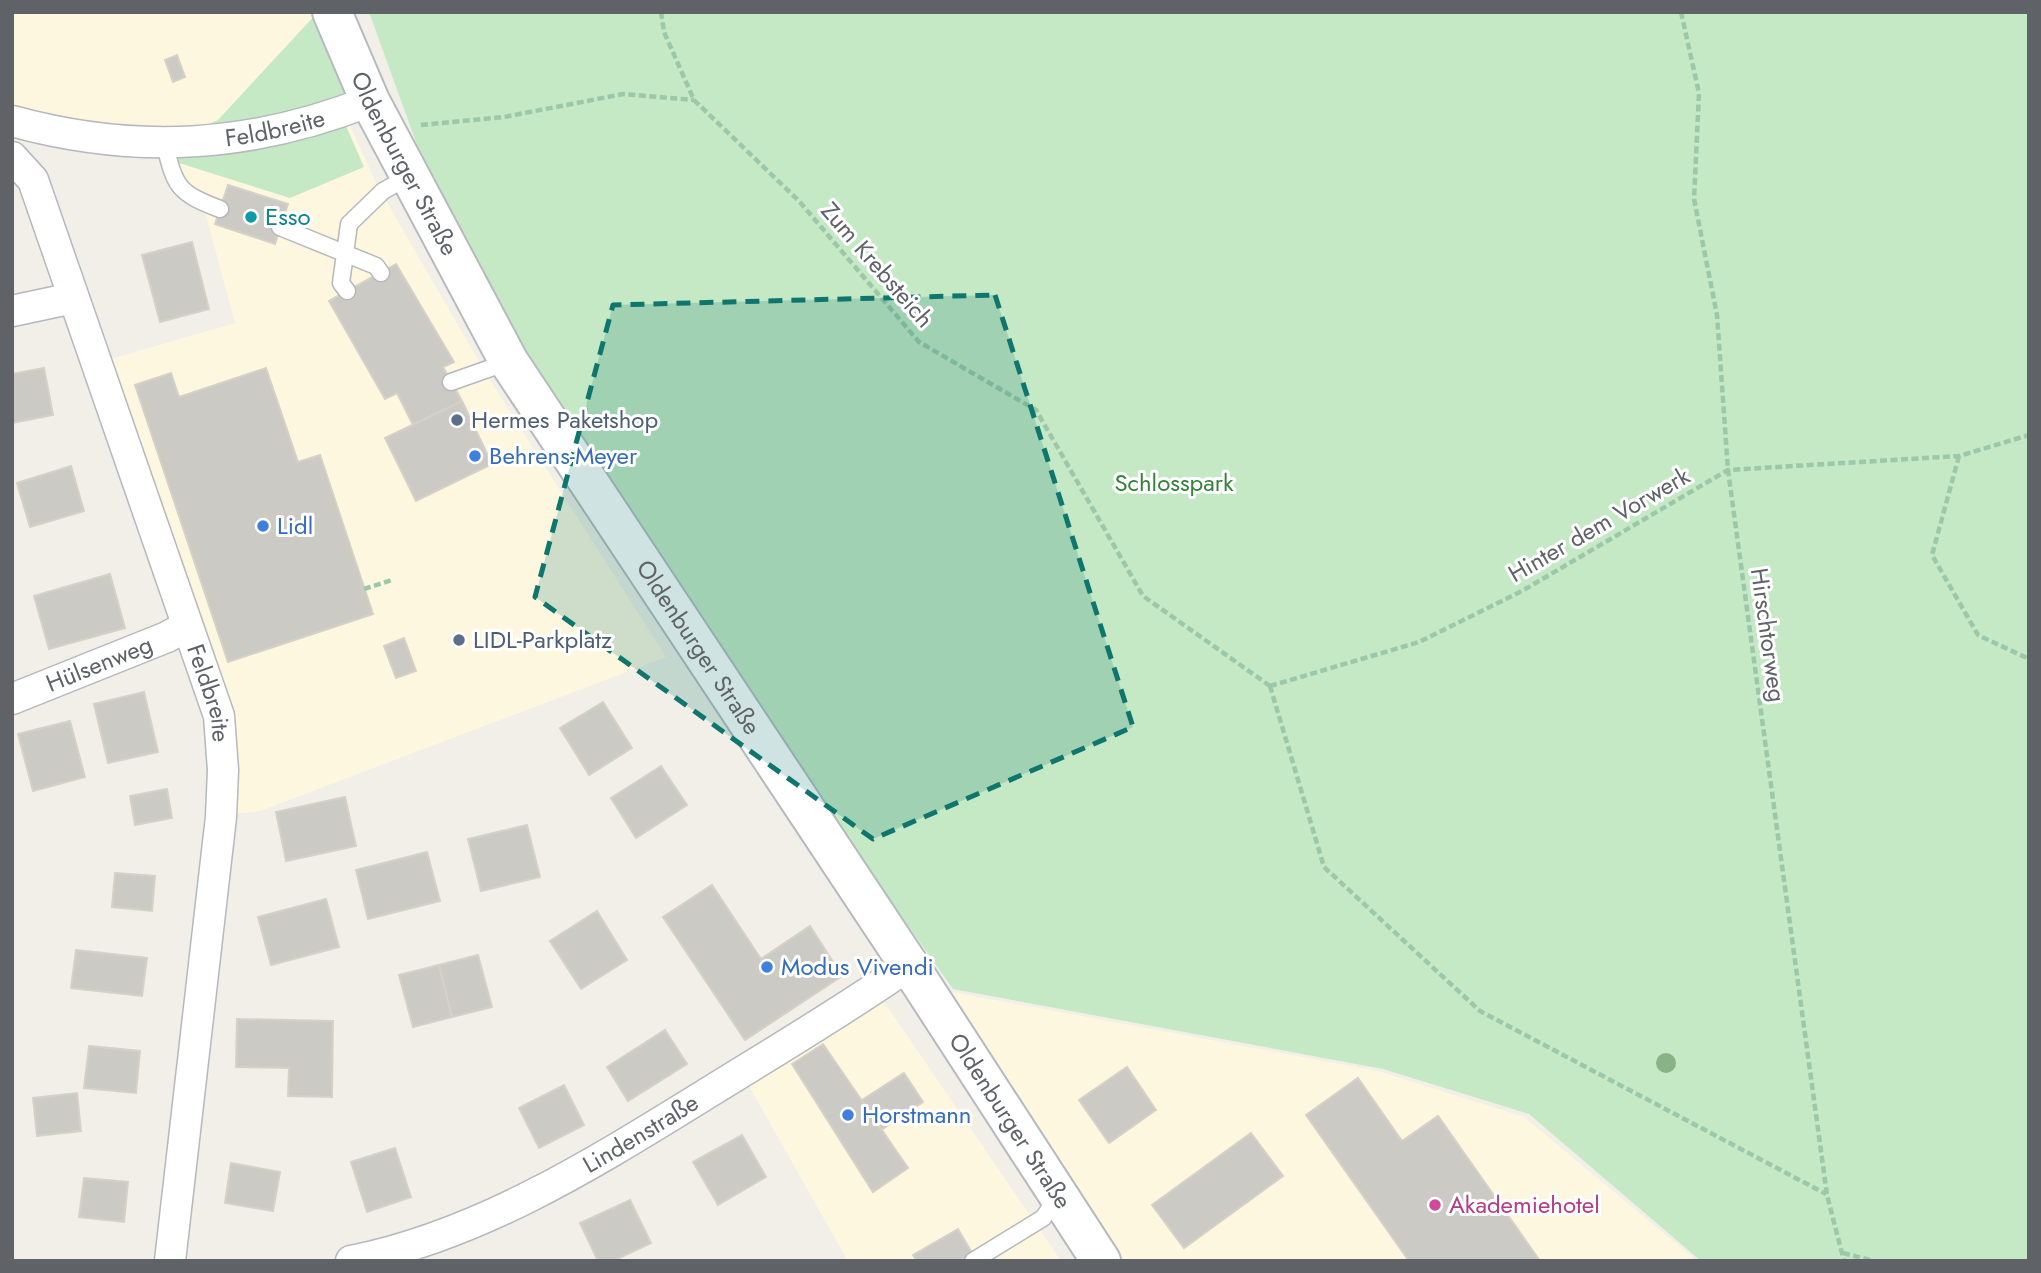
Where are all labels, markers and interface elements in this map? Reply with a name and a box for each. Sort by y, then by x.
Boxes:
street label: Oldenburger Straße [342,66,467,262]
street label: Feldbreite [223,100,329,155]
street label: Zum Krebsteich [813,194,942,335]
place label: Esso [265,199,311,234]
marker: Esso [243,209,259,225]
place label: Hermes Paketshop [471,402,658,437]
marker: Hermes Paketshop [449,412,465,428]
place label: Behrens-Meyer [489,438,638,473]
marker: Behrens-Meyer [467,448,483,464]
street label: Hinter dem Vorwerk [1501,458,1696,591]
park label: Schlosspark [1114,465,1234,500]
place label: Lidl [277,508,313,543]
marker: Lidl [255,518,271,534]
street label: Oldenburger Straße [628,553,770,742]
street label: Hirschtorweg [1742,566,1795,704]
place label: LIDL-Parkplatz [473,622,612,657]
street label: Hülsenweg [41,627,158,701]
marker: LIDL-Parkplatz [451,632,467,648]
street label: Feldbreite [178,639,239,743]
place label: Modus Vivendi [781,949,934,984]
marker: Modus Vivendi [759,959,775,975]
street label: Oldenburger Straße [941,1026,1081,1216]
street label: Lindenstraße [576,1085,705,1182]
place label: Horstmann [862,1097,971,1132]
marker: Horstmann [840,1107,856,1123]
place label: Akademiehotel [1449,1187,1600,1222]
marker: Akademiehotel [1427,1197,1443,1213]

